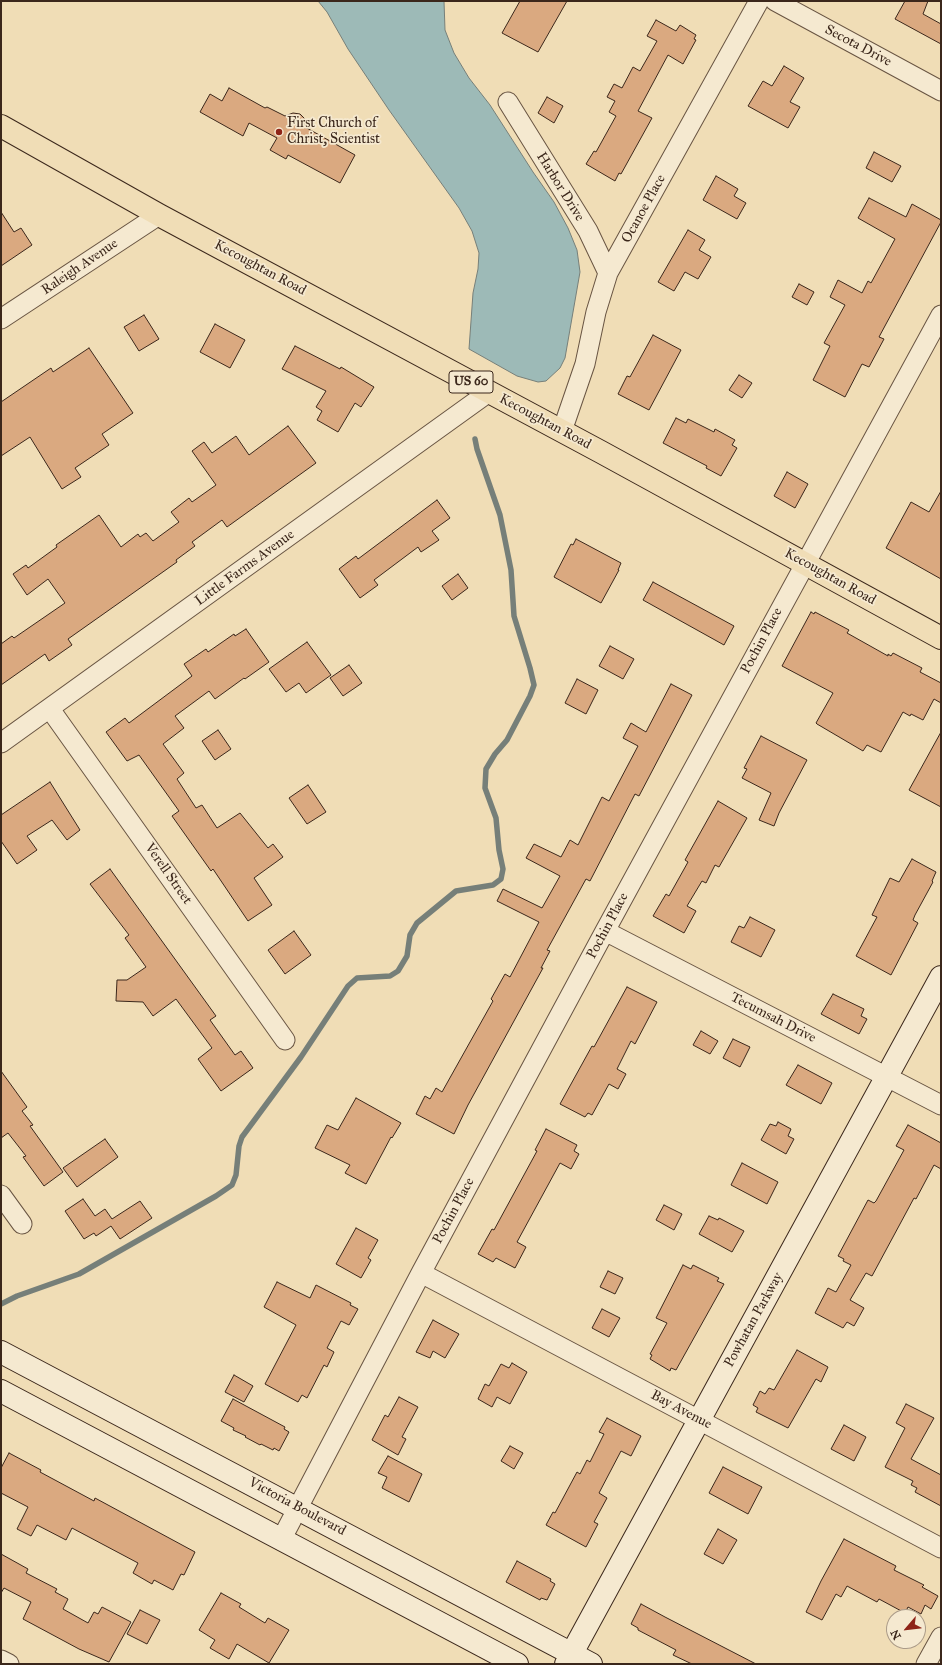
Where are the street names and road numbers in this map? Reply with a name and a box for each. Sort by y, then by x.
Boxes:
street label: Secota Drive [822,21,894,71]
street label: Harbor Drive [532,150,588,224]
street label: Ocanoe Place [618,172,670,246]
street label: Raleigh Avenue [39,235,121,299]
street label: Kecoughtan Road [211,237,309,299]
road number: US 60 [449,371,493,393]
street label: Kecoughtan Road [496,391,594,453]
street label: Little Farms Avenue [192,526,298,610]
street label: Kecoughtan Road [781,545,879,609]
street label: Pochin Place [738,605,786,677]
street label: Verell Street [141,840,195,908]
street label: Pochin Place [584,890,632,962]
street label: Tecumsah Drive [727,989,819,1047]
street label: Pochin Place [430,1175,478,1247]
street label: Powhatan Parkway [721,1270,787,1370]
street label: Bay Avenue [648,1387,714,1433]
street label: Victoria Boulevard [245,1474,349,1540]

